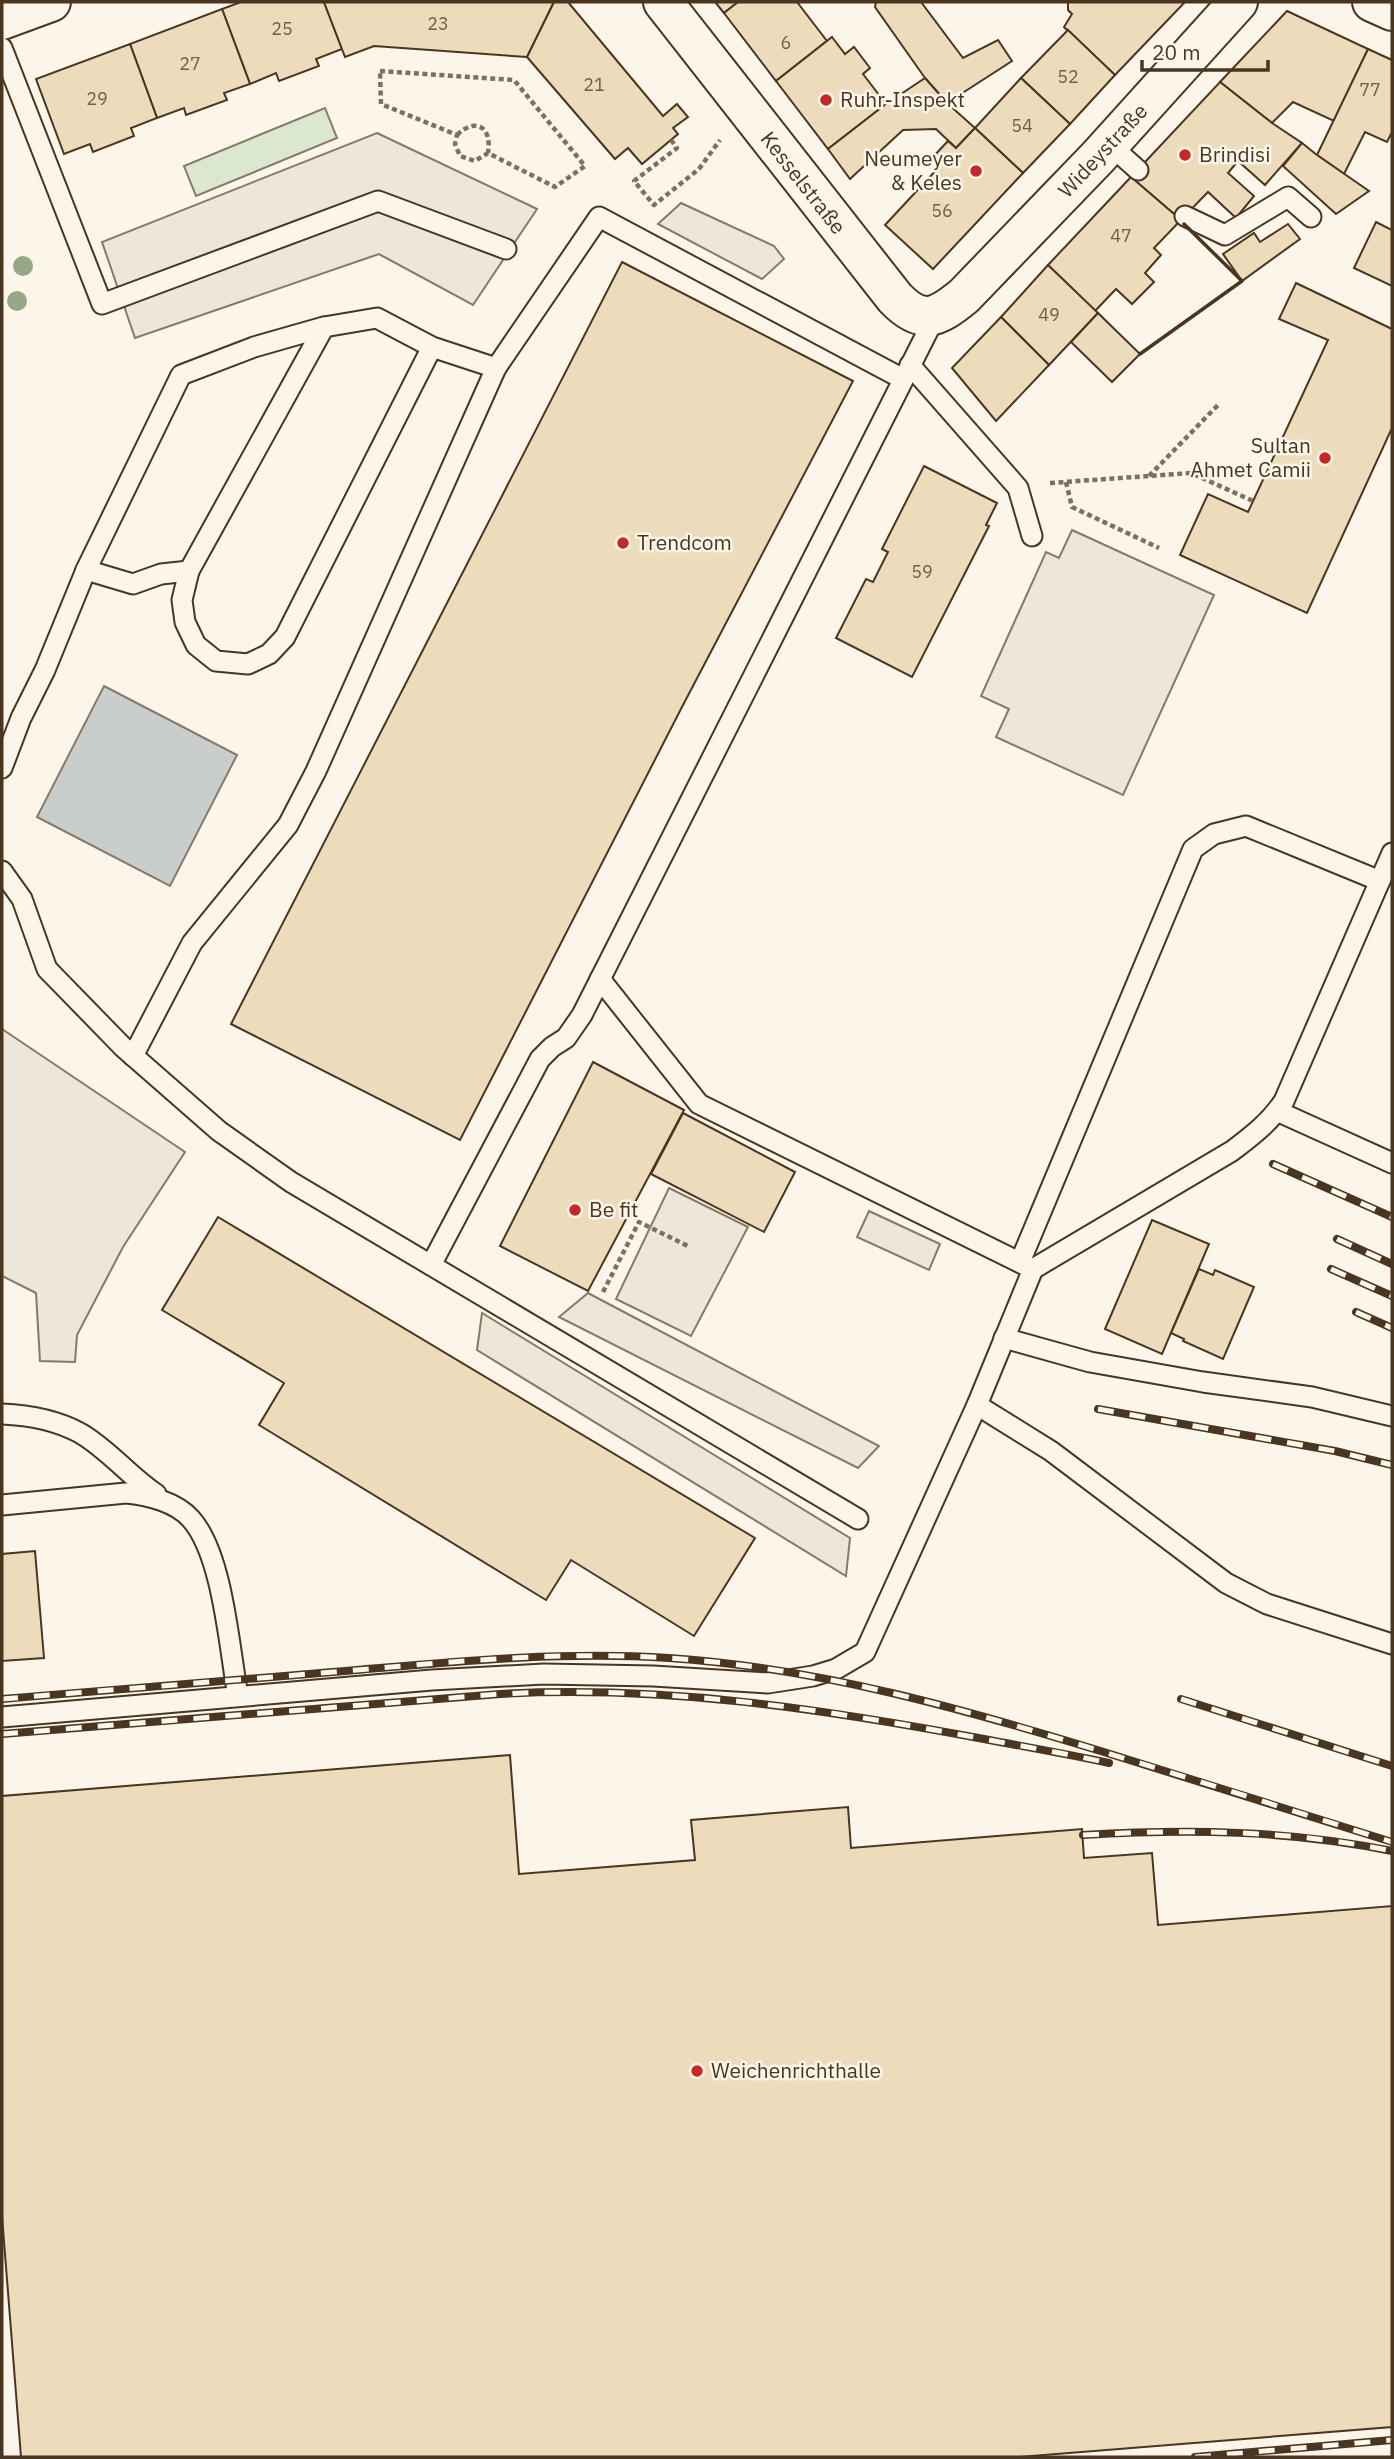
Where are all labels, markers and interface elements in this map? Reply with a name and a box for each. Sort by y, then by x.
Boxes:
house number: 23 [427,12,449,35]
house number: 25 [271,17,293,40]
scale bar [1142,28,1268,72]
house number: 6 [781,31,791,54]
text: 20 m [1152,38,1201,66]
house number: 27 [179,52,201,75]
house number: 52 [1057,65,1079,88]
house number: 21 [583,73,605,96]
house number: 77 [1359,78,1381,101]
place label: Ruhr-Inspekt [840,85,965,113]
house number: 29 [86,87,108,110]
marker: Ruhr-Inspekt [818,92,834,108]
street label: Wideystraße [1051,97,1153,203]
house number: 54 [1011,114,1033,137]
street label: Kesselstraße [755,125,853,240]
place label: Brindisi [1199,140,1271,168]
place label: Neumeyer & Keles [864,144,962,196]
marker: Brindisi [1177,147,1193,163]
marker: Neumeyer & Keles [968,163,984,179]
house number: 56 [931,199,953,222]
house number: 47 [1110,224,1132,247]
house number: 49 [1038,303,1060,326]
place label: Sultan Ahmet Camii [1190,431,1311,483]
marker: Sultan Ahmet Camii [1317,450,1333,466]
place label: Trendcom [637,528,732,556]
marker: Trendcom [615,535,631,551]
house number: 59 [911,560,933,583]
place label: Be fit [589,1195,638,1223]
marker: Be fit [567,1202,583,1218]
place label: Weichenrichthalle [711,2056,881,2084]
marker: Weichenrichthalle [689,2063,705,2079]

